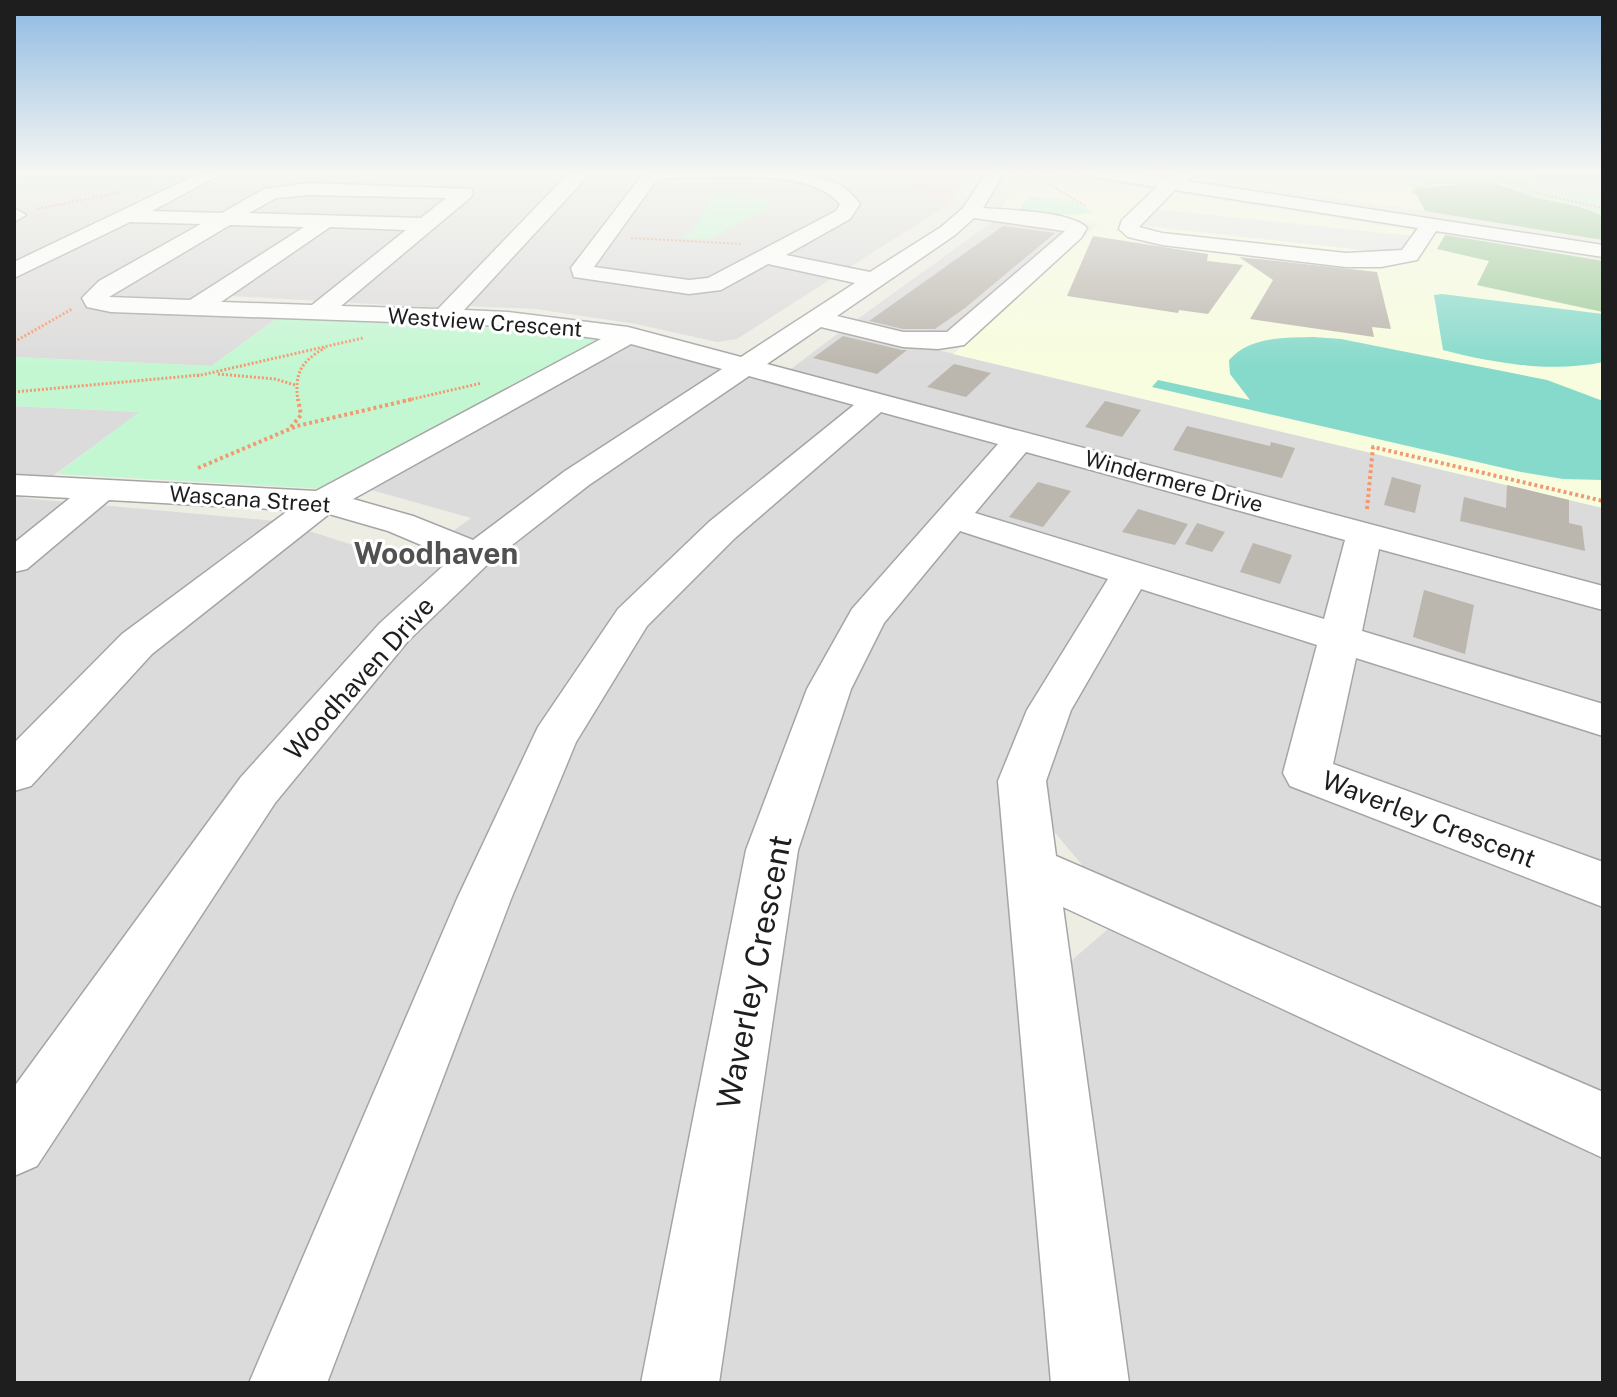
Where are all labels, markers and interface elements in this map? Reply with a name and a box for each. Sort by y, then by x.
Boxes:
street label: Westview Crescent [387,302,583,342]
street label: Windermere Drive [1082,445,1266,517]
street label: Wascana Street [168,480,332,518]
district label: Woodhaven [354,535,518,571]
street label: Woodhaven Drive [278,590,440,766]
street label: Waverley Crescent [1318,764,1540,874]
street label: Waverley Crescent [709,832,799,1112]

